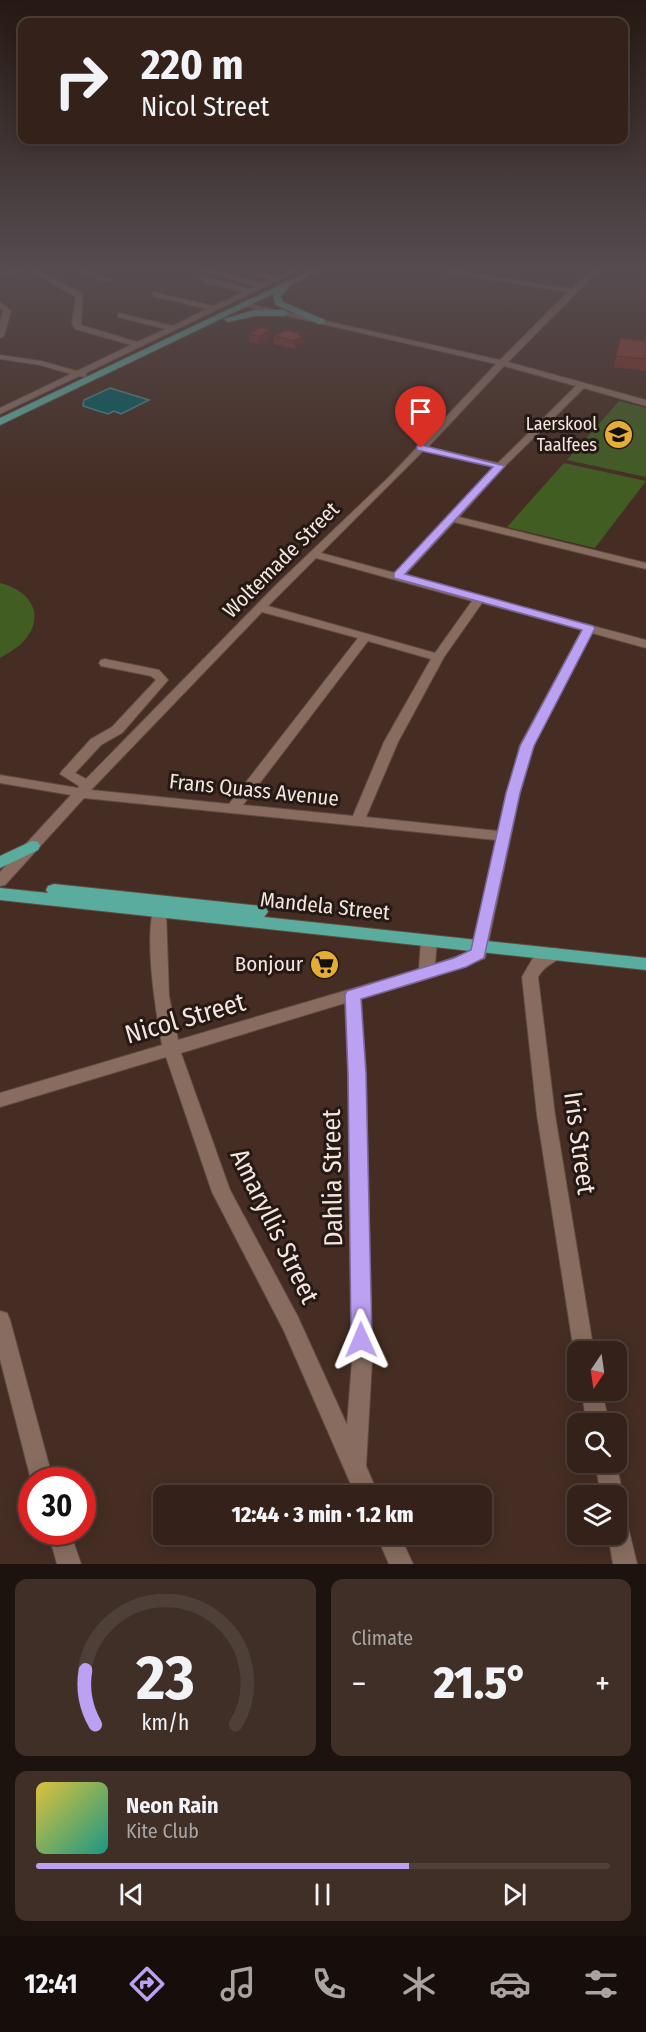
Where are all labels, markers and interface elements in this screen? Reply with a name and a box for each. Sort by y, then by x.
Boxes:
text: 220 m [141,40,244,90]
icon: right [42,42,120,120]
text: Nicol Street [141,91,269,123]
pin [395,386,446,448]
icon: arrive [404,395,437,428]
place label: Laerskool Taalfees [526,413,597,456]
school or university icon: Laerskool Taalfees [602,418,634,450]
street label: Woltemade Street [217,496,345,624]
street label: Frans Quass Avenue [168,768,340,812]
street label: Mandela Street [259,886,391,926]
supermarket icon: Bonjour [308,948,340,980]
place label: Bonjour [235,951,304,977]
street label: Nicol Street [121,986,249,1050]
street label: Iris Street [557,1090,602,1197]
street label: Dahlia Street [316,1108,349,1247]
street label: Amaryllis Street [224,1144,326,1309]
position arrow [329,1308,393,1372]
north arrow [567,1341,627,1401]
map controls [567,1341,627,1545]
button: search [567,1413,627,1473]
speed limit sign: 30 [18,1467,96,1545]
button: layers [567,1485,627,1545]
text: 12:44 · 3 min · 1.2 km [231,1501,414,1528]
text: Climate [352,1626,413,1650]
text: 23 [135,1641,194,1716]
text: 21.5° [434,1656,528,1710]
text: − [352,1664,366,1704]
text: + [595,1664,610,1704]
text: km/h [141,1710,189,1736]
text: Neon Rain [126,1792,219,1819]
text: Kite Club [126,1819,199,1843]
icon: previous [115,1878,148,1911]
icon: pause [306,1878,339,1911]
icon: next [498,1878,531,1911]
icon: directions [126,1963,168,2005]
icon: music [217,1963,259,2005]
icon: phone [308,1963,350,2005]
icon: climate [398,1963,440,2005]
icon: car [489,1963,531,2005]
icon: filters [580,1963,622,2005]
text: 12:41 [24,1968,78,2000]

